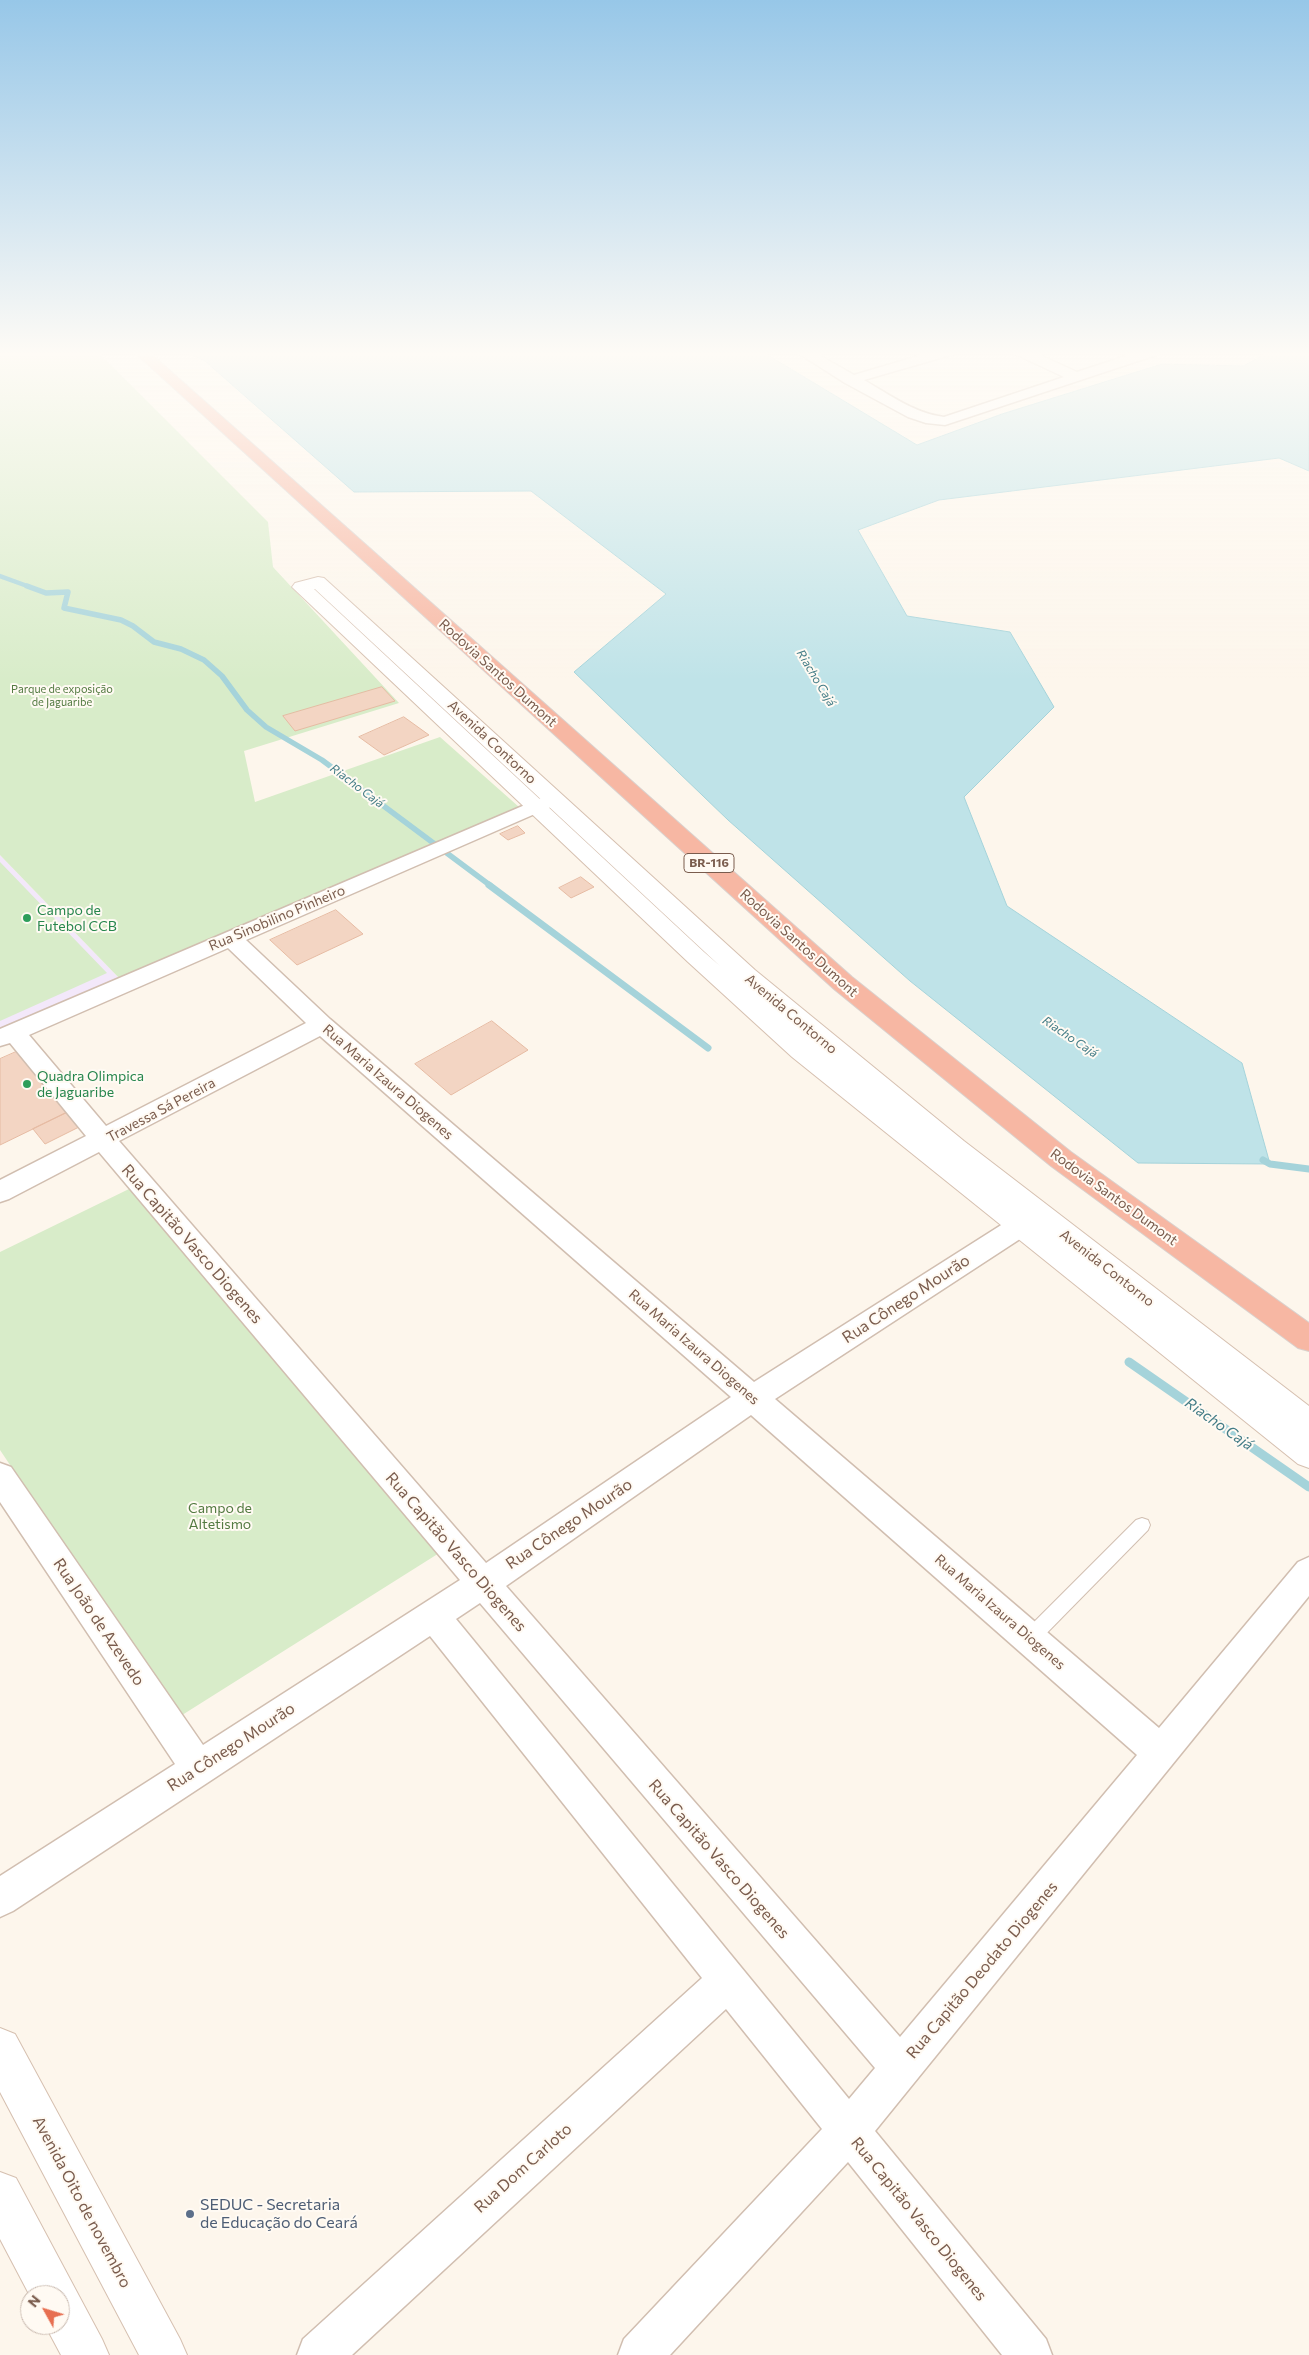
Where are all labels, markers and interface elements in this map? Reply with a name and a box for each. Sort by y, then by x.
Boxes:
street label: Rodovia Santos Dumont [435,615,561,731]
water label: Riacho Cajá [793,647,839,709]
park label: Parque de exposição de Jaguaribe [11,682,113,708]
street label: Avenida Contorno [444,697,540,787]
water label: Riacho Cajá [327,761,387,811]
road number: BR-116 [684,854,734,872]
street label: Rua Sinobilino Pinheiro [206,882,348,954]
street label: Rodovia Santos Dumont [736,885,862,1001]
place label: Campo de Futebol CCB [37,902,117,934]
marker: Campo de Futebol CCB [21,912,33,924]
street label: Avenida Contorno [742,971,840,1057]
water label: Riacho Cajá [1040,1013,1100,1061]
street label: Rua Maria Izaura Diogenes [319,1021,457,1143]
place label: Quadra Olimpica de Jaguaribe [37,1068,144,1100]
street label: Travessa Sá Pereira [104,1074,218,1146]
marker: Quadra Olimpica de Jaguaribe [21,1078,33,1090]
street label: Rodovia Santos Dumont [1047,1145,1181,1249]
street label: Rua Capitão Vasco Diogenes [118,1160,266,1328]
street label: Avenida Contorno [1056,1226,1158,1310]
street label: Rua Cônego Mourão [839,1251,973,1347]
street label: Rua Maria Izaura Diogenes [625,1286,763,1408]
water label: Riacho Cajá [1181,1394,1257,1454]
street label: Rua Capitão Vasco Diogenes [382,1468,530,1636]
street label: Rua Cônego Mourão [502,1475,636,1573]
park label: Campo de Altetismo [188,1500,252,1532]
street label: Rua Maria Izaura Diogenes [931,1551,1069,1673]
street label: Rua João de Azevedo [49,1555,149,1689]
street label: Rua Cônego Mourão [164,1699,298,1795]
street label: Rua Capitão Vasco Diogenes [645,1775,793,1943]
street label: Rua Capitão Deodato Diogenes [902,1878,1062,2062]
street label: Avenida Oito de novembro [29,2113,135,2291]
street label: Rua Dom Carloto [470,2119,576,2217]
street label: Rua Capitão Vasco Diogenes [847,2133,991,2305]
place label: SEDUC - Secretaria de Educação do Ceará [200,2195,358,2233]
marker: SEDUC - Secretaria de Educação do Ceará [184,2208,196,2220]
north arrow [20,2285,70,2335]
text: N [24,2291,44,2310]

